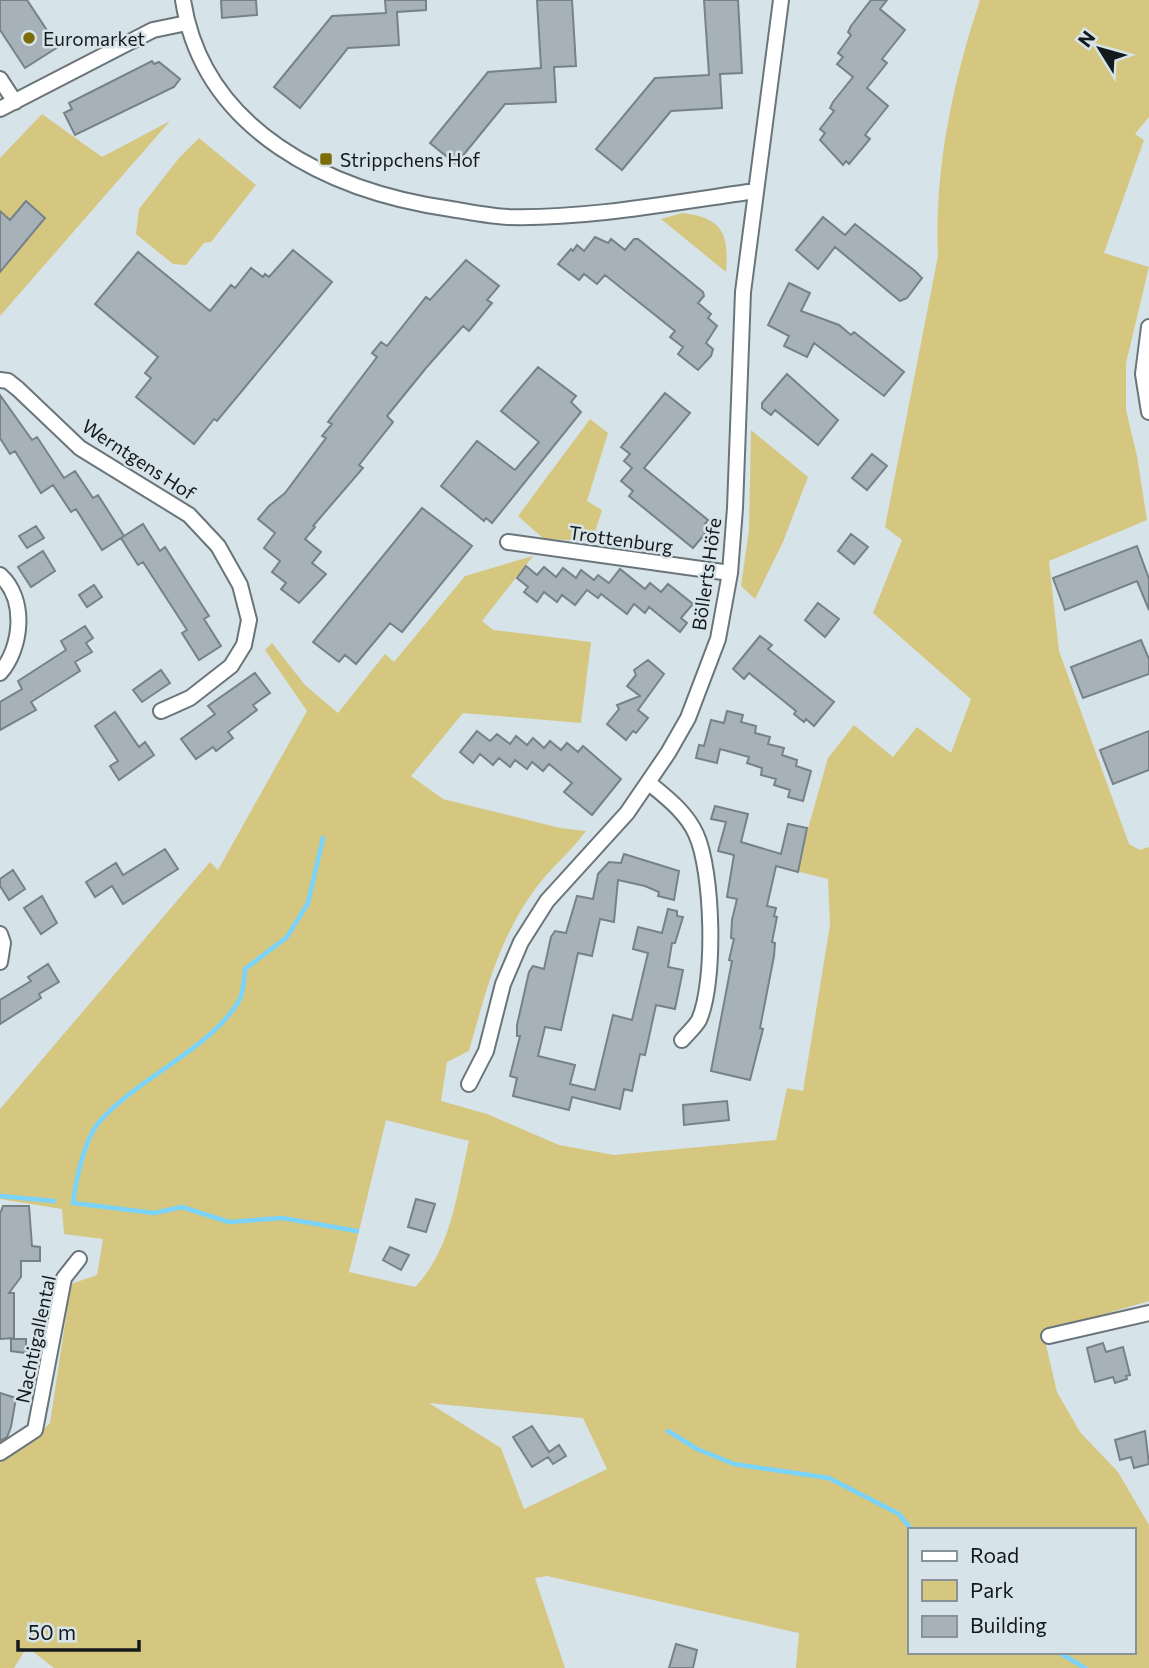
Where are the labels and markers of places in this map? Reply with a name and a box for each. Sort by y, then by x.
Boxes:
place label: Euromarket [43,27,145,50]
marker: Euromarket [21,30,37,46]
place label: Strippchens Hof [340,148,481,171]
marker: Strippchens Hof [318,151,334,167]

